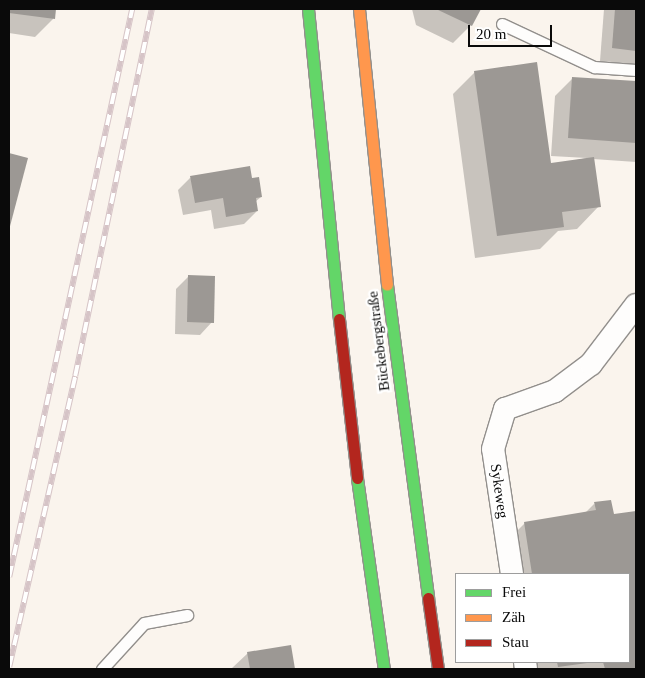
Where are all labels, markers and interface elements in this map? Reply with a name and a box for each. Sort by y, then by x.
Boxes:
scale bar [470,15,554,47]
text: 20 m [476,26,506,42]
street label: Bückebergstraße [364,290,394,392]
street label: Sykeweg [486,463,512,519]
legend [455,573,630,663]
text: Frei [502,584,526,600]
text: Zäh [502,609,525,625]
text: Stau [502,634,529,650]

